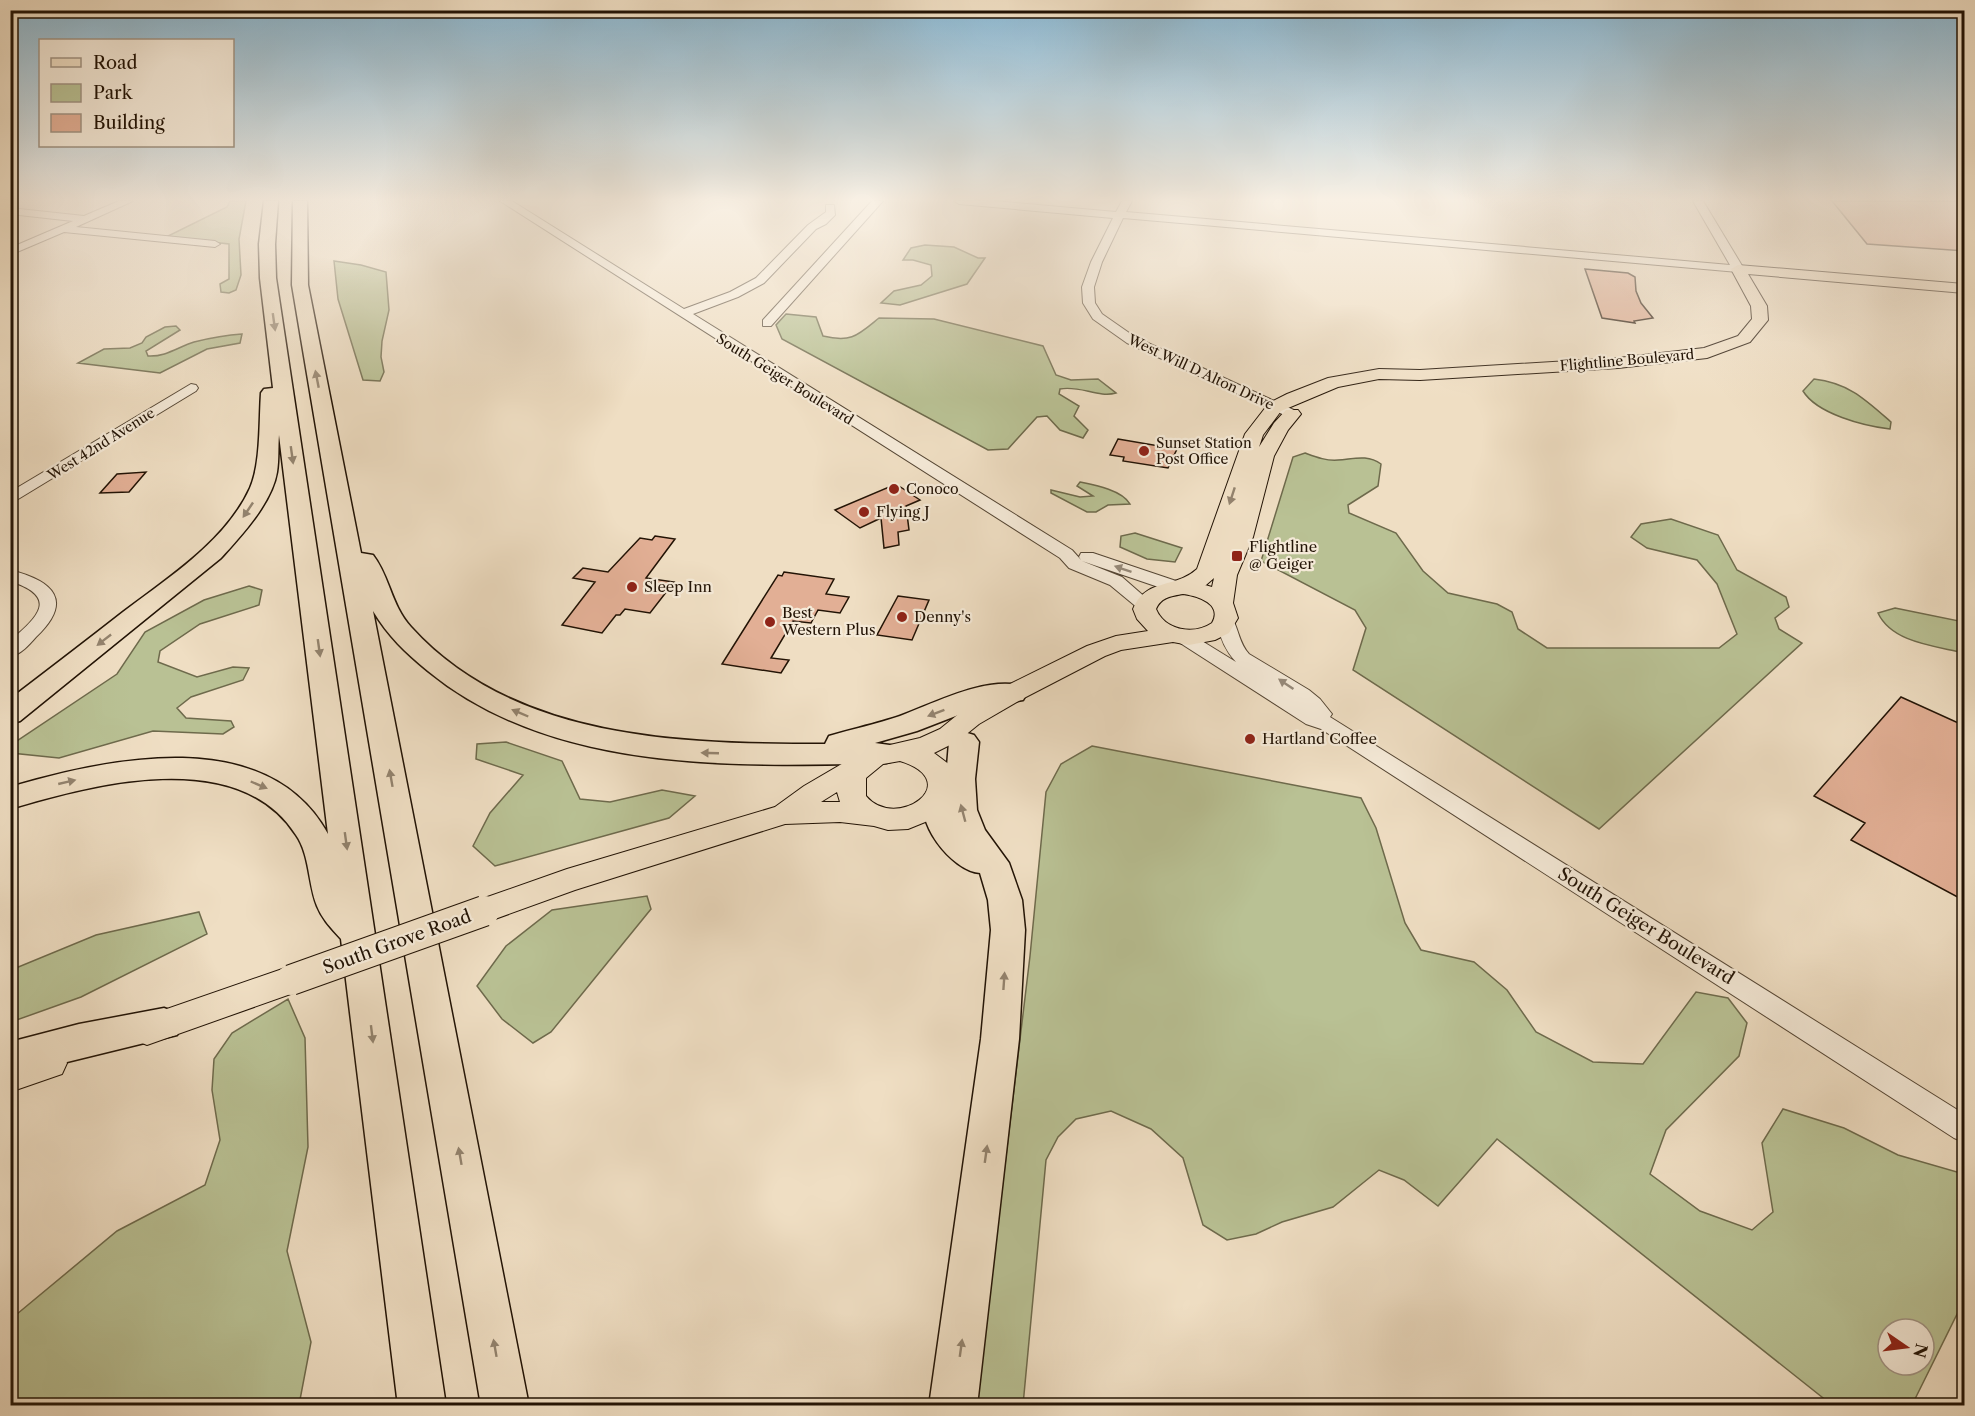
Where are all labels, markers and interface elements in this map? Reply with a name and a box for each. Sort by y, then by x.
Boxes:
legend [39,39,234,147]
text: Road [93,52,138,74]
text: Park [93,82,134,104]
text: Building [93,112,165,134]
one-way arrow [269,312,279,331]
street label: South Geiger Boulevard [713,329,857,429]
street label: West Will D Alton Drive [1124,330,1277,414]
street label: Flightline Boulevard [1559,345,1695,375]
one-way arrow [312,369,321,388]
street label: West 42nd Avenue [43,404,158,485]
place label: Sunset Station Post Office [1156,434,1252,468]
marker: Sunset Station Post Office [1137,444,1151,458]
one-way arrow [287,445,297,464]
place label: Conoco [906,480,959,498]
marker: Conoco [887,482,901,496]
one-way arrow [1226,487,1236,505]
one-way arrow [242,502,253,518]
place label: Flying J [876,502,930,521]
marker: Flying J [857,505,871,519]
place label: Flightline @ Geiger [1249,537,1317,573]
marker: Flightline @ Geiger [1230,549,1244,563]
one-way arrow [1114,564,1132,573]
place label: Sleep Inn [644,577,713,596]
marker: Sleep Inn [625,580,639,594]
place label: Best Western Plus [781,603,876,639]
place label: Denny's [914,607,971,626]
marker: Denny's [895,610,909,624]
marker: Best Western Plus [763,615,777,629]
one-way arrow [96,634,112,647]
one-way arrow [314,638,323,657]
one-way arrow [1278,679,1294,690]
one-way arrow [511,708,529,718]
one-way arrow [927,709,945,718]
place label: Hartland Coffee [1262,729,1377,748]
marker: Hartland Coffee [1243,732,1257,746]
one-way arrow [701,748,720,757]
one-way arrow [386,769,395,788]
one-way arrow [58,777,77,786]
one-way arrow [250,780,268,790]
one-way arrow [958,804,967,822]
one-way arrow [341,832,350,851]
street label: South Geiger Boulevard [1554,863,1738,989]
street label: South Grove Road [320,905,474,979]
one-way arrow [1000,971,1009,990]
one-way arrow [367,1025,377,1044]
one-way arrow [982,1145,991,1164]
one-way arrow [455,1146,464,1165]
north arrow [1876,1317,1936,1377]
one-way arrow [490,1338,499,1357]
one-way arrow [956,1338,965,1357]
text: N [1909,1341,1932,1360]

